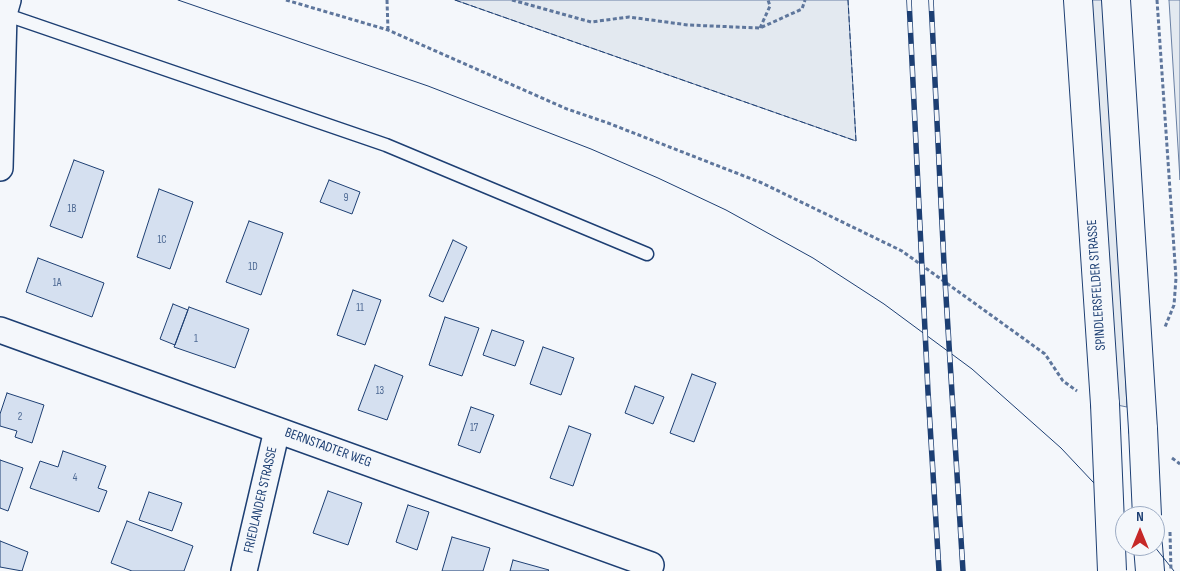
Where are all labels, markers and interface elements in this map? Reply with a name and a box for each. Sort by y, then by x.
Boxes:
house number: 9 [344,191,348,205]
house number: 1B [68,202,76,216]
street label: SPINDLERSFELDER STRASSE [1084,219,1110,351]
house number: 1C [157,233,167,247]
house number: 1D [248,260,258,274]
house number: 1A [53,276,61,290]
house number: 11 [356,301,364,315]
house number: 1 [194,332,198,346]
house number: 13 [376,384,384,398]
house number: 2 [18,410,22,424]
house number: 17 [470,421,478,435]
street label: BERNSTADTER WEG [282,425,374,471]
street label: FRIEDLANDER STRASSE [241,445,281,555]
house number: 4 [73,471,77,485]
north arrow [1115,506,1165,556]
text: N [1136,508,1144,525]

